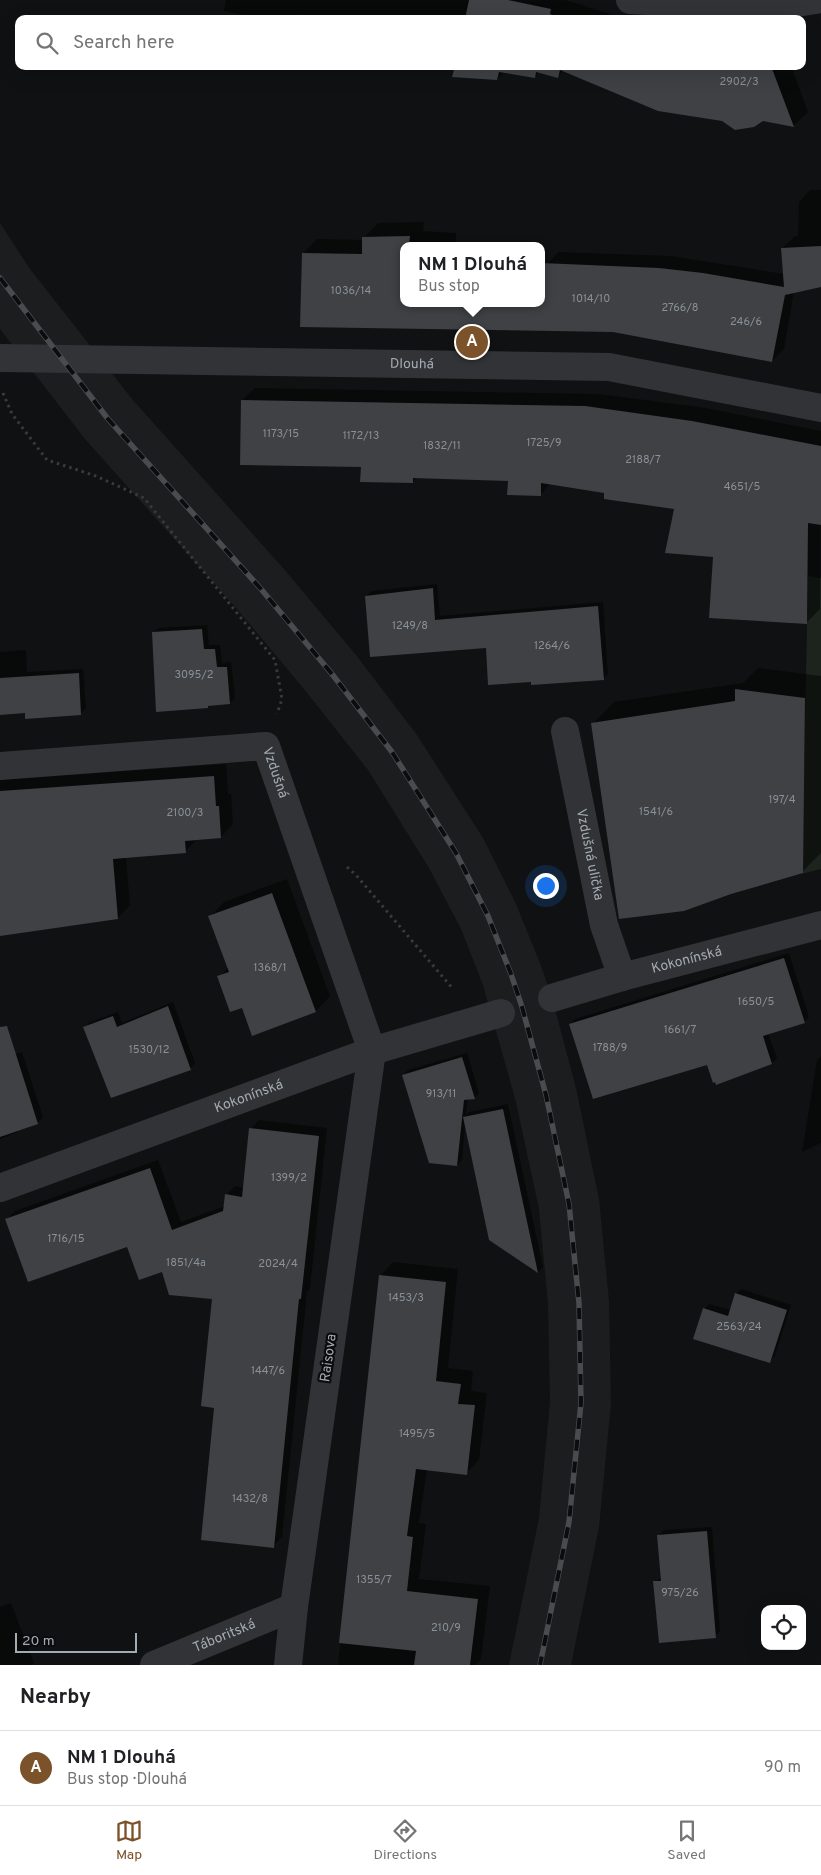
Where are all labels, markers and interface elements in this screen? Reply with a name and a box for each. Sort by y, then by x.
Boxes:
search box [15,15,806,70]
icon: search [33,29,61,57]
text: Search here [73,31,175,55]
house number: 2902/3 [719,75,759,89]
popup [400,242,545,307]
text: NM 1 Dlouhá [418,253,527,277]
text: Bus stop [418,277,480,297]
house number: 1036/14 [331,284,371,298]
house number: 1014/10 [572,292,610,306]
house number: 2766/8 [661,301,699,315]
house number: 246/6 [730,315,762,329]
pin: A [456,323,488,361]
street label: Dlouhá [390,355,434,373]
house number: 1173/15 [263,427,299,441]
house number: 1172/13 [343,429,379,443]
house number: 1725/9 [526,436,562,450]
house number: 1832/11 [423,439,461,453]
house number: 2188/7 [625,453,661,467]
house number: 4651/5 [724,480,760,494]
house number: 1249/8 [392,619,428,633]
house number: 1264/6 [534,639,570,653]
house number: 3095/2 [174,668,214,682]
street label: Vzdušná [259,745,292,801]
house number: 197/4 [768,793,796,807]
house number: 1541/6 [639,805,673,819]
house number: 2100/3 [167,806,203,820]
street label: Vzdušná ulička [572,807,607,902]
your location [533,873,559,899]
street label: Kokonínská [650,943,724,977]
house number: 1368/1 [253,961,287,975]
house number: 1650/5 [738,995,775,1009]
house number: 1661/7 [664,1023,697,1037]
house number: 1788/9 [593,1041,627,1055]
house number: 1530/12 [129,1043,169,1057]
street label: Kokonínská [212,1076,285,1117]
house number: 913/11 [426,1087,456,1101]
house number: 1399/2 [271,1171,307,1185]
house number: 1716/15 [48,1232,85,1246]
house number: 1851/4a [166,1256,206,1270]
house number: 2024/4 [258,1257,298,1271]
house number: 1453/3 [388,1291,424,1305]
house number: 2563/24 [716,1320,762,1334]
street label: Raisova [317,1333,341,1383]
house number: 1447/6 [251,1364,285,1378]
house number: 1495/5 [399,1427,435,1441]
house number: 1432/8 [232,1492,268,1506]
house number: 1355/7 [356,1573,392,1587]
house number: 975/26 [661,1586,699,1600]
map controls [761,1605,806,1650]
button: locate [761,1605,806,1650]
street label: Táboritská [190,1615,258,1656]
house number: 210/9 [431,1621,461,1635]
scale bar [15,1630,138,1653]
text: 20 m [22,1633,55,1650]
text: Nearby [20,1684,91,1711]
text: NM 1 Dlouhá [67,1746,176,1770]
text: A [30,1758,42,1778]
text: 90 m [764,1758,801,1778]
text: Bus stop · Dlouhá [67,1770,187,1790]
tab: Map [115,1817,143,1864]
tab: Directions [373,1817,437,1864]
tab: Saved [667,1817,706,1864]

